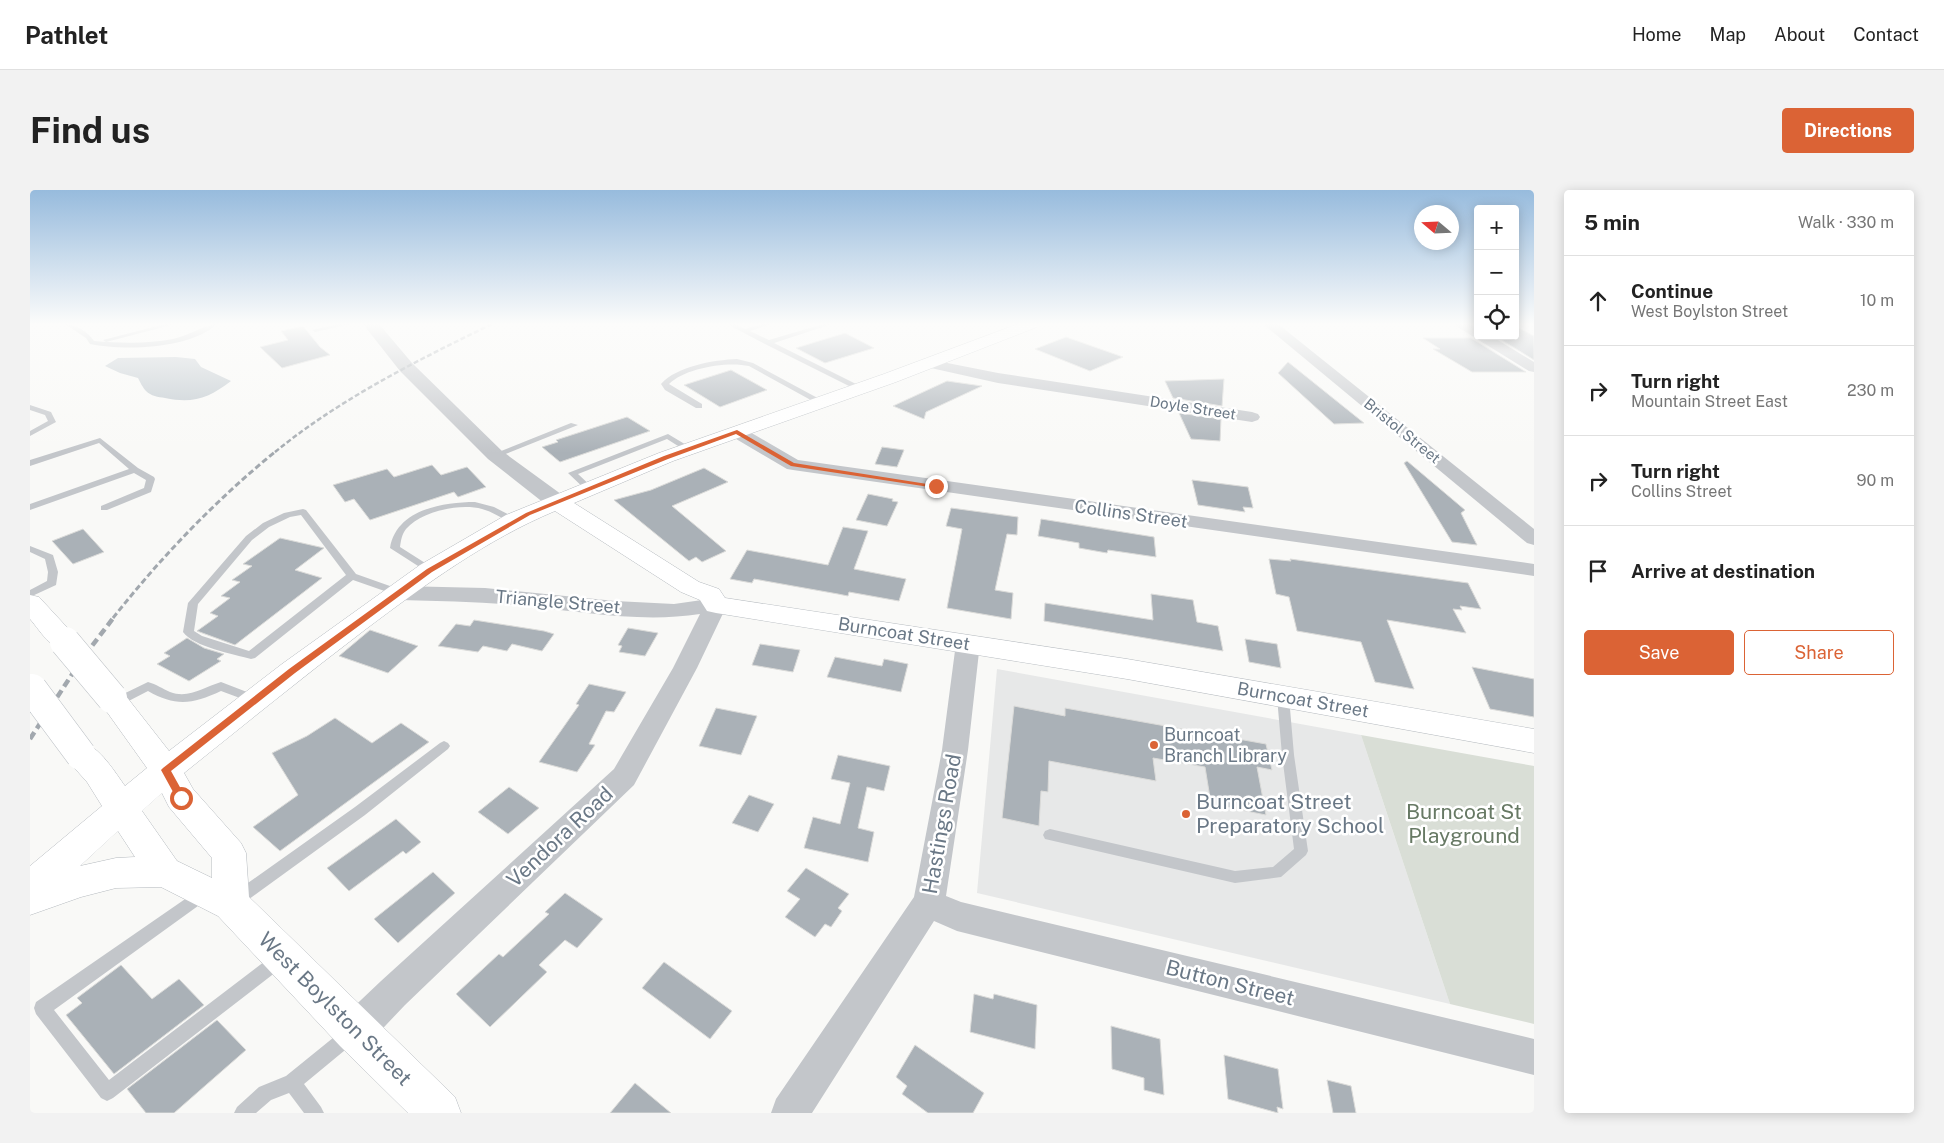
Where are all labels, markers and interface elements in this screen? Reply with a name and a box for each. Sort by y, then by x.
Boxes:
text: Pathlet [25,21,108,49]
text: Home [1632,24,1682,45]
text: Map [1710,24,1746,45]
text: About [1774,24,1825,45]
text: Contact [1853,24,1919,45]
button: Directions [1782,108,1914,153]
text: Find us [30,110,150,151]
north arrow [1414,205,1459,250]
map controls [1474,205,1519,340]
button: + [1474,205,1519,250]
text: 5 min [1584,210,1640,235]
text: Walk · 330 m [1798,213,1894,232]
button: − [1474,250,1519,295]
text: Continue [1631,280,1713,302]
icon: ahead [1584,287,1612,315]
text: 10 m [1860,291,1894,310]
button: locate [1474,295,1519,340]
text: West Boylston Street [1631,302,1788,321]
text: Turn right [1631,370,1720,392]
icon: right [1584,377,1612,405]
text: 230 m [1847,381,1894,400]
street label: Doyle Street [1149,392,1237,423]
text: Mountain Street East [1631,392,1788,411]
street label: Bristol Street [1361,395,1444,467]
text: Turn right [1631,460,1720,482]
icon: right [1584,467,1612,495]
text: 90 m [1857,471,1894,490]
route end [925,475,948,498]
text: Collins Street [1631,482,1732,501]
street label: Collins Street [1073,495,1189,532]
icon: arrive [1584,557,1612,585]
text: Arrive at destination [1631,560,1815,582]
street label: Triangle Street [495,586,621,617]
street label: Burncoat Street [837,613,972,654]
button: Save [1584,630,1734,675]
button: Share [1744,630,1894,675]
street label: Burncoat Street [1236,678,1371,721]
place label: Burncoat Branch Library [1164,724,1287,766]
marker: Burncoat Branch Library [1148,739,1160,751]
street label: Hastings Road [917,752,966,896]
street label: Vendora Road [501,781,618,892]
route start [170,787,193,810]
place label: Burncoat Street Preparatory School [1196,789,1384,838]
park label: Burncoat St Playground [1406,799,1522,848]
marker: Burncoat Street Preparatory School [1180,808,1192,820]
street label: West Boylston Street [254,927,417,1090]
street label: Button Street [1163,954,1297,1011]

